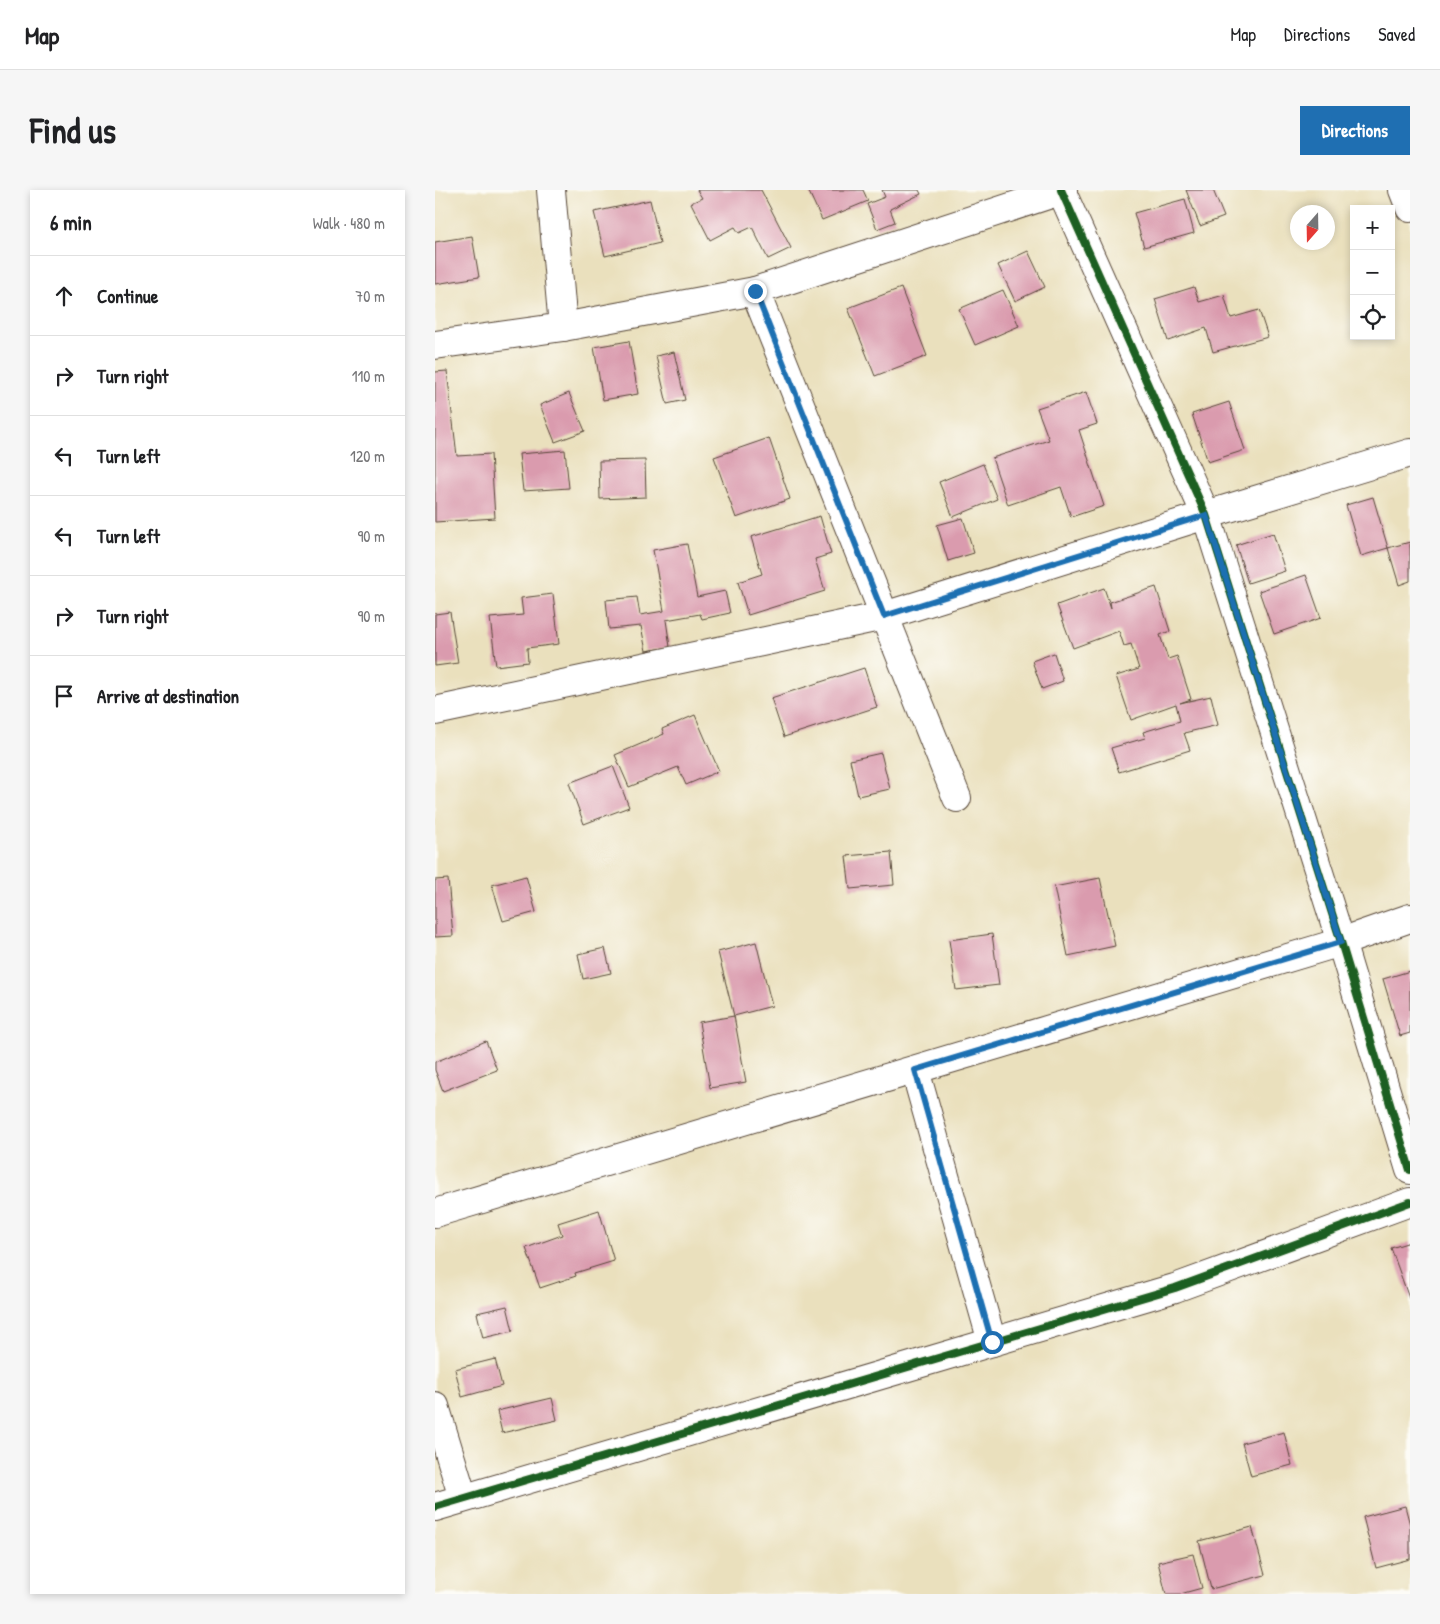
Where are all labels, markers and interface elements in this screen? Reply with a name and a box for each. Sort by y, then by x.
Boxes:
text: Map [25,19,59,51]
text: Map [1231,22,1256,47]
text: Directions [1284,22,1350,47]
text: Saved [1378,22,1415,47]
button: Directions [1300,106,1410,155]
text: Find us [30,107,116,154]
north arrow [1290,205,1335,250]
map controls [1350,205,1395,340]
button: + [1350,205,1395,250]
text: 6 min [50,208,92,237]
text: Walk · 480 m [313,212,385,234]
button: − [1350,250,1395,295]
route end [744,280,767,303]
icon: ahead [50,282,78,310]
text: Continue [97,283,158,309]
text: 70 m [355,285,385,307]
button: locate [1350,295,1395,340]
icon: right [50,362,78,390]
text: Turn right [97,363,168,389]
text: 110 m [352,365,385,387]
icon: left [50,442,78,470]
text: Turn left [97,443,160,469]
text: 120 m [350,445,385,467]
icon: left [50,522,78,550]
text: Turn left [97,523,160,549]
text: 90 m [357,525,385,547]
icon: right [50,602,78,630]
text: Turn right [97,603,168,629]
text: 90 m [357,605,385,627]
icon: arrive [50,682,78,710]
text: Arrive at destination [97,683,239,709]
route start [981,1331,1004,1354]

